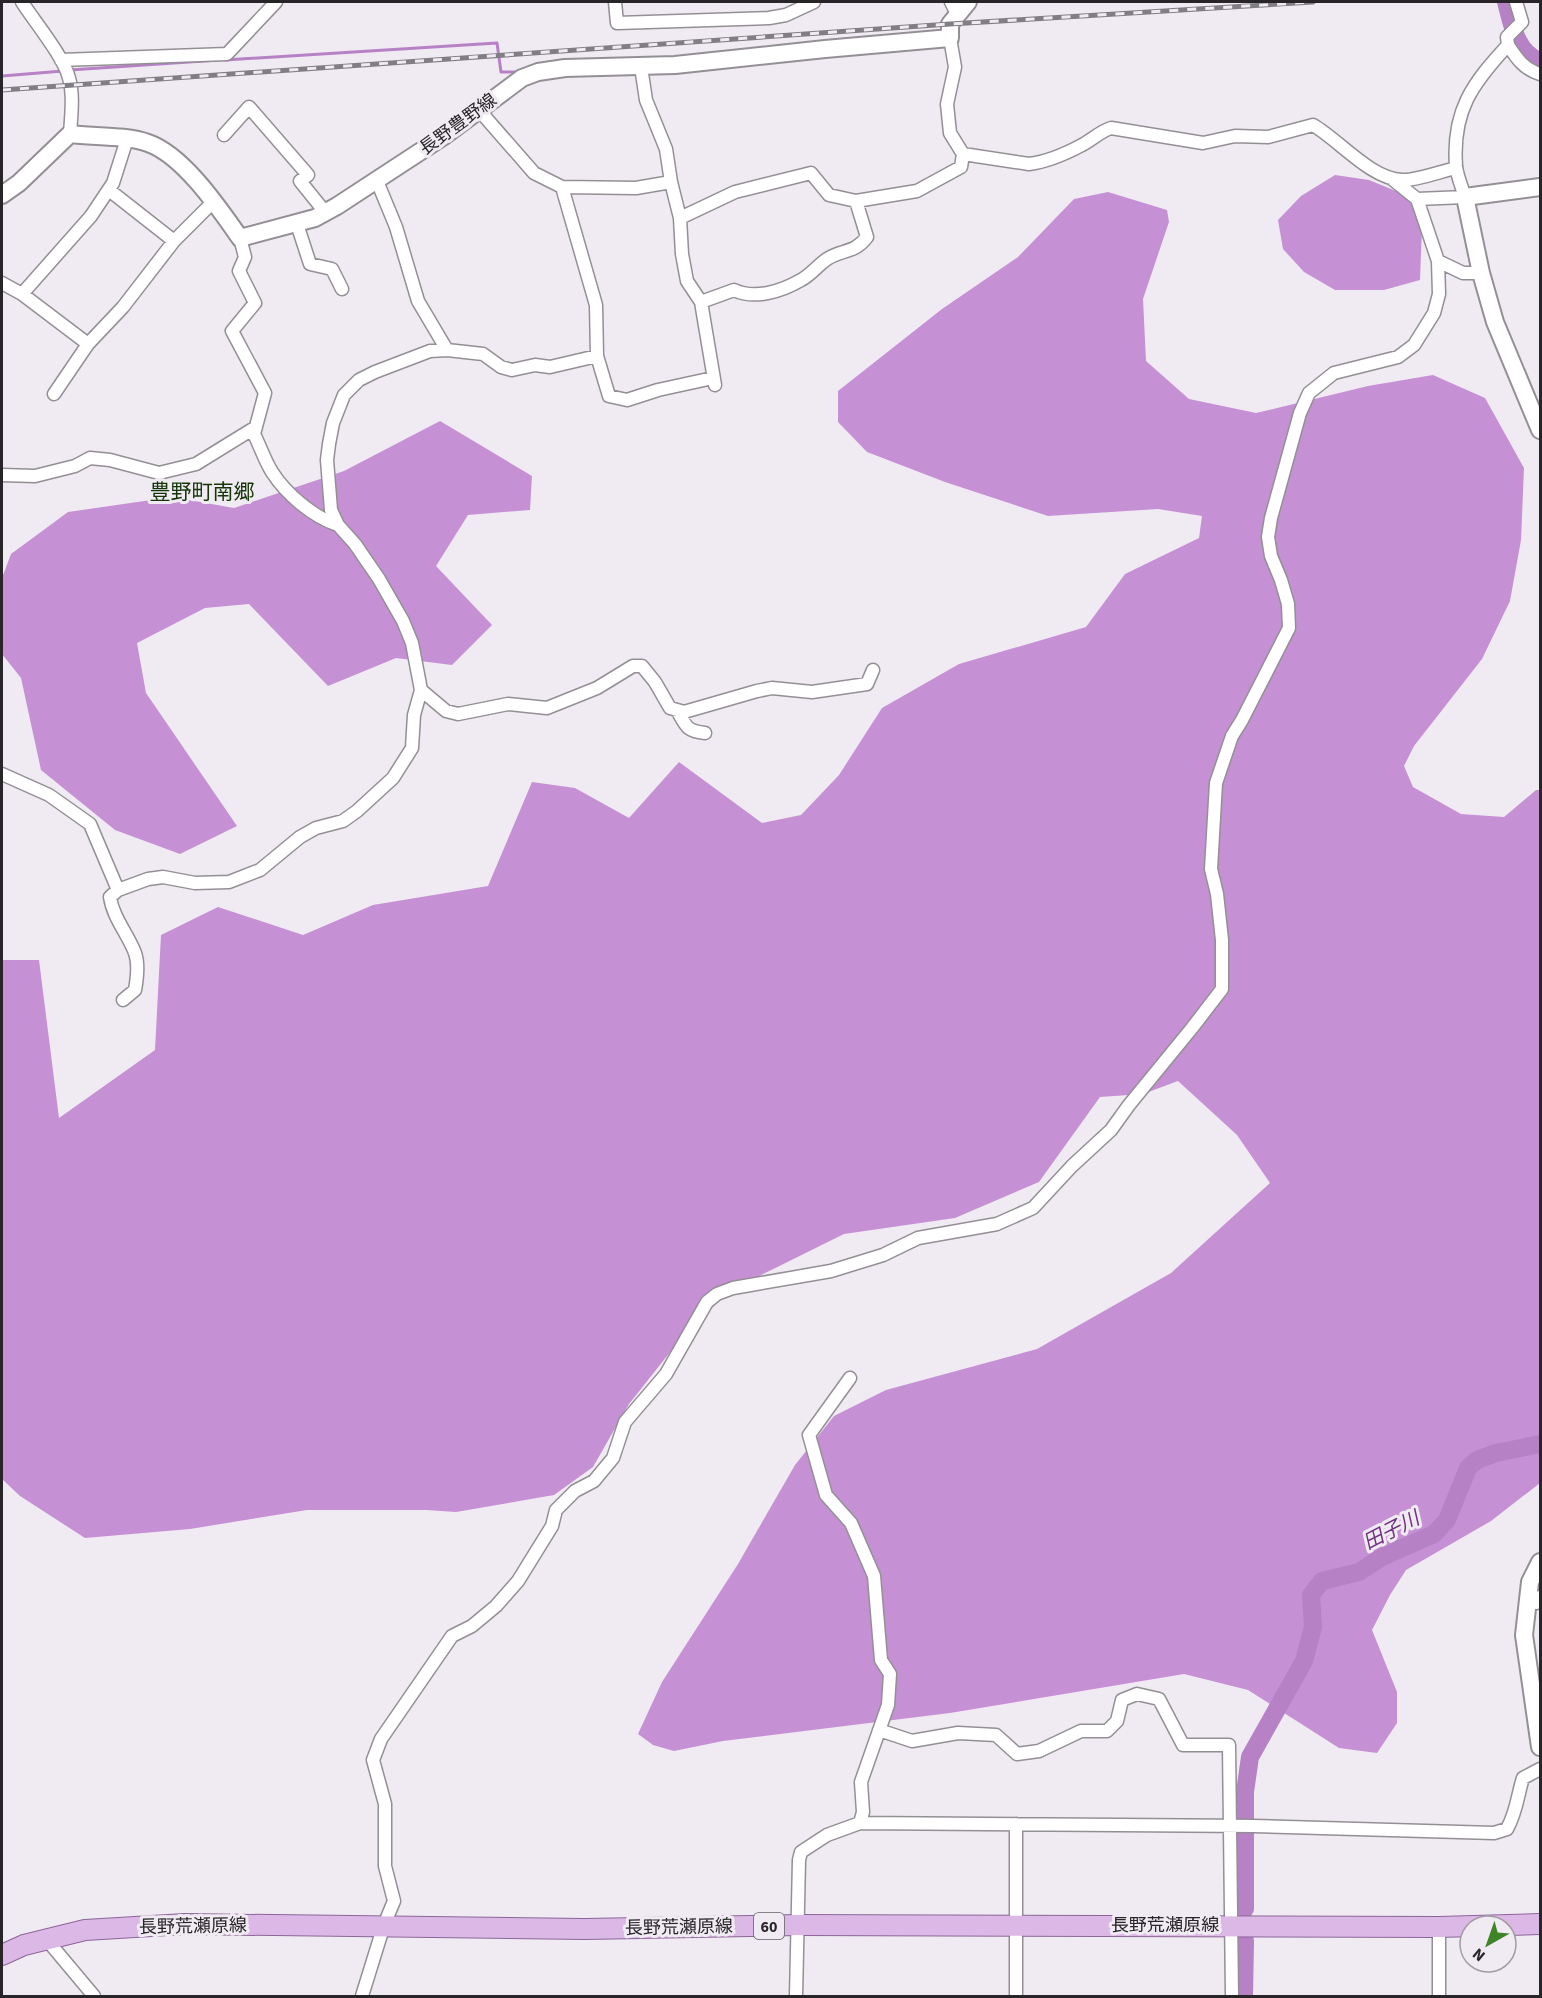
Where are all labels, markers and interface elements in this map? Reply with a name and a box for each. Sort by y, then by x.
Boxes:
street label: 長野豊野線 [415,88,502,161]
district label: 豊野町南郷 [150,477,255,507]
water label: 田子川 [1358,1504,1426,1557]
street label: 長野荒瀬原線 [139,1913,247,1940]
road number: 60 [754,1913,784,1939]
street label: 長野荒瀬原線 [1111,1913,1219,1938]
street label: 長野荒瀬原線 [625,1914,733,1941]
north arrow [1458,1914,1518,1974]
text: N [1468,1943,1490,1967]

